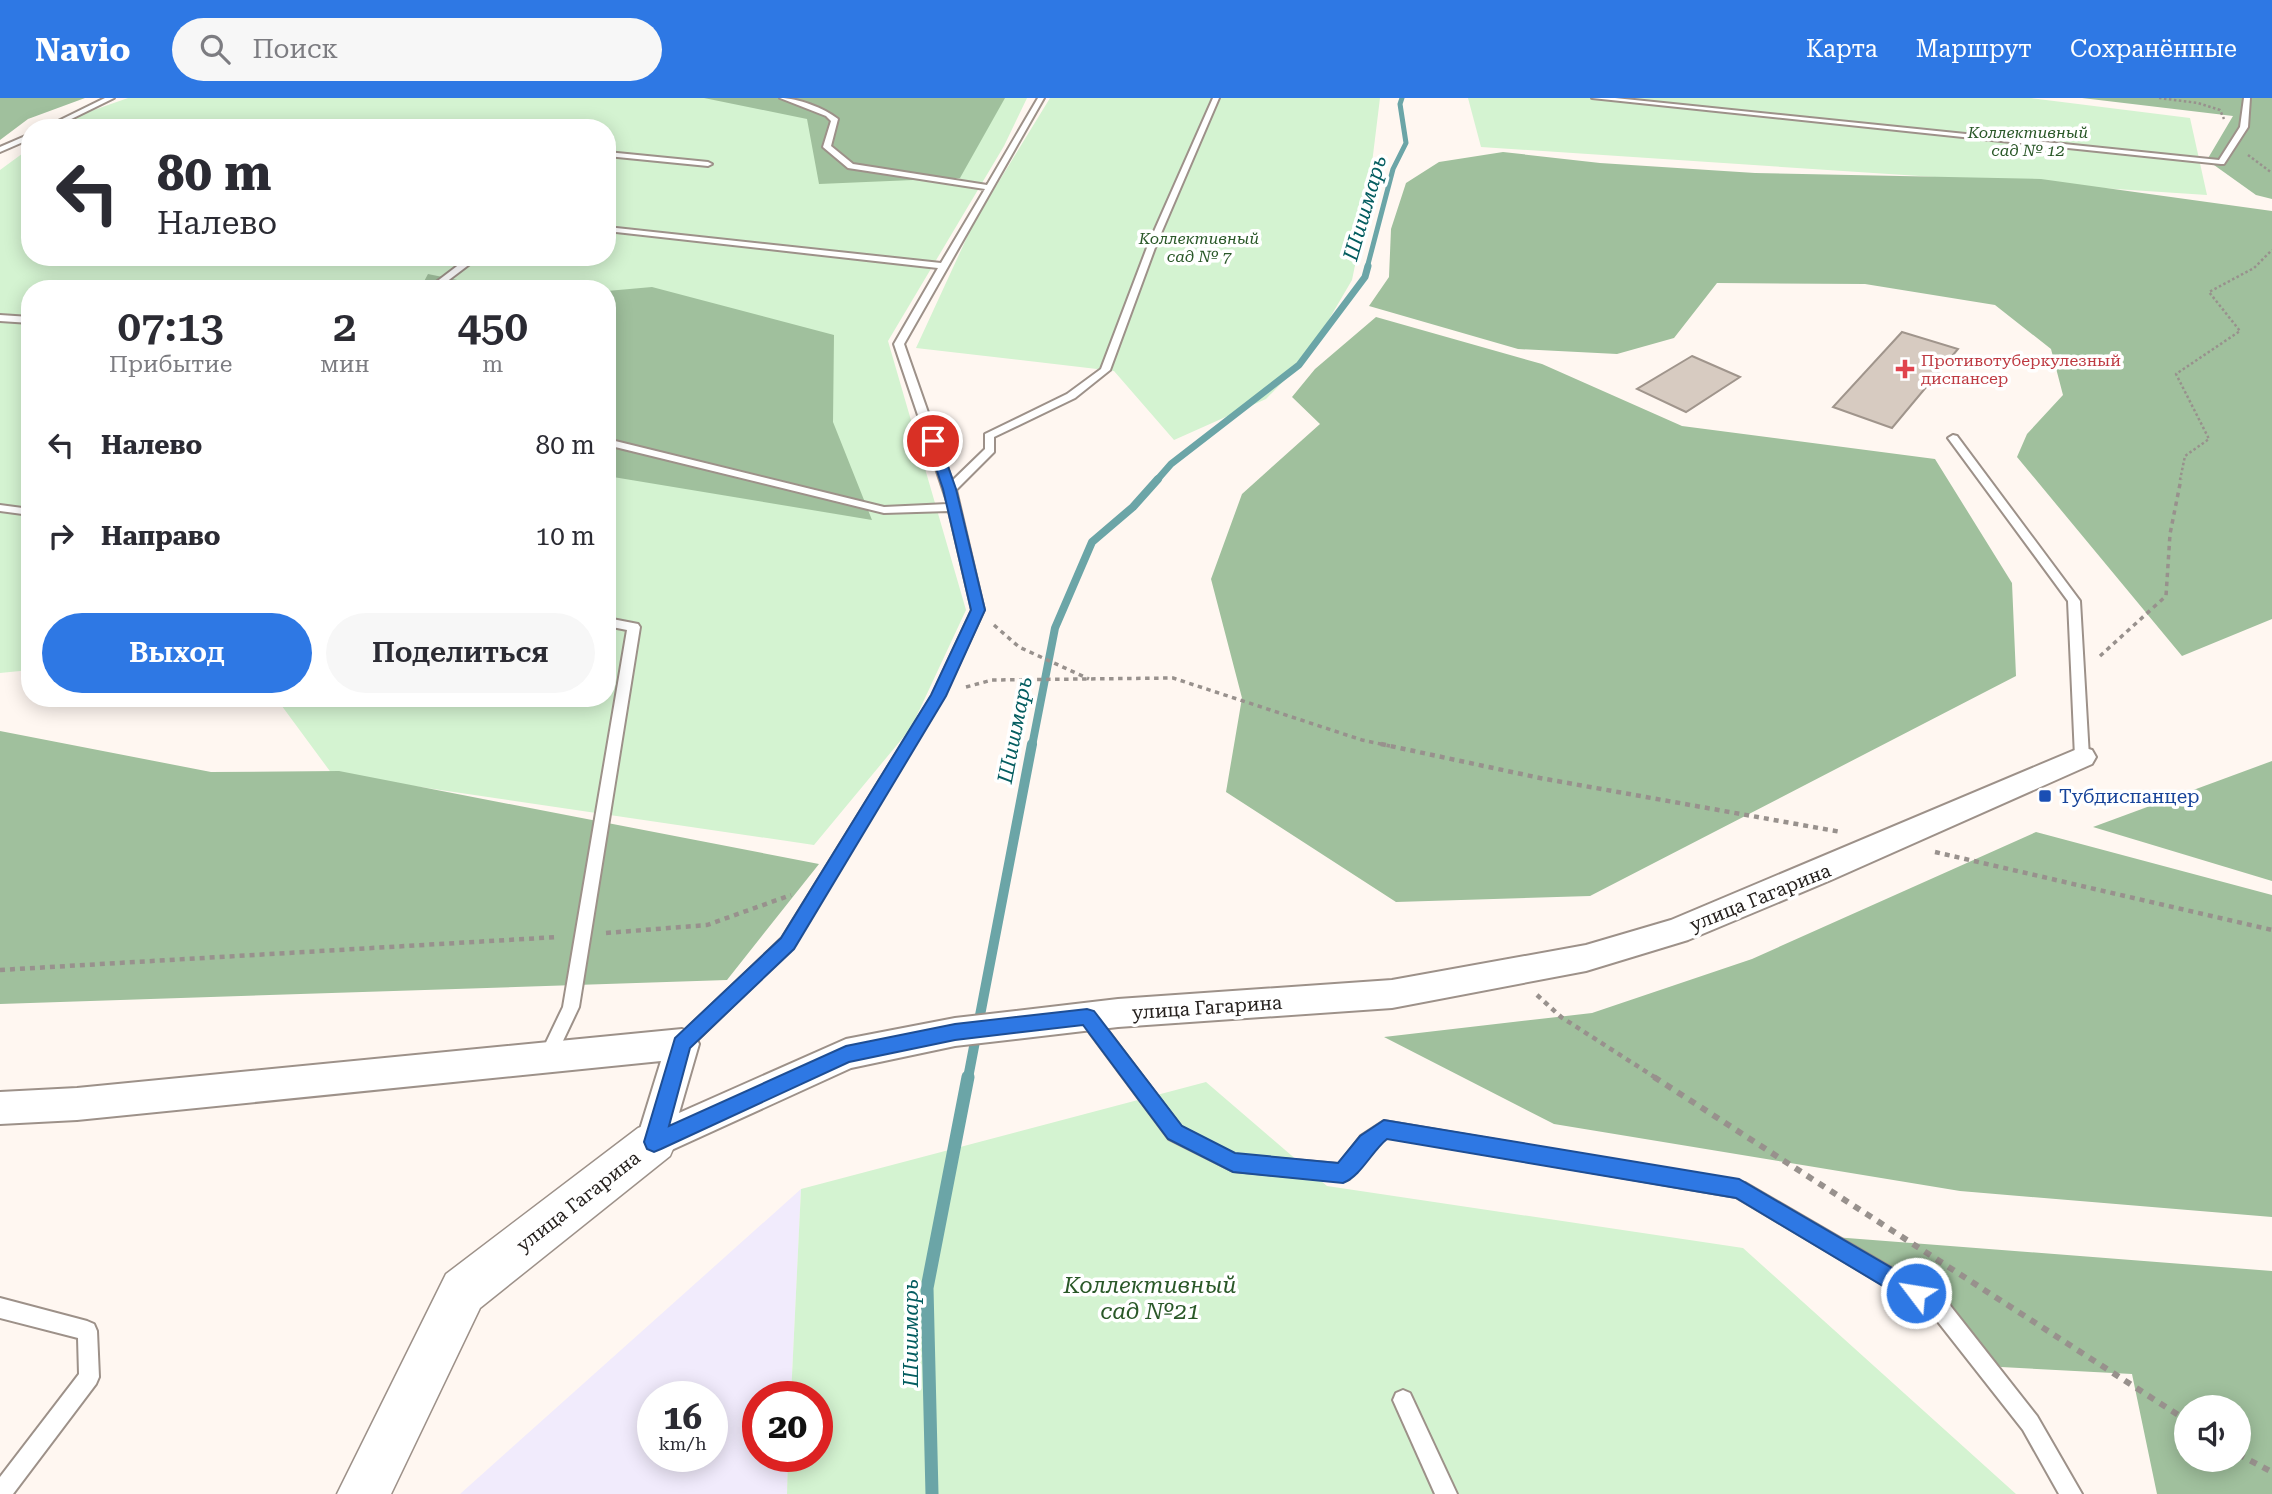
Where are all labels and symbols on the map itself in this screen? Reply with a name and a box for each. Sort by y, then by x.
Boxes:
park label: Коллективный сад № 12 [1967,123,2088,160]
water label: Шишмарь [1338,153,1391,264]
park label: Коллективный сад № 7 [1138,229,1259,266]
place label: Противотуберкулезный диспансер [1921,351,2121,388]
marker: Противотуберкулезный диспансер [1895,359,1915,379]
pin [903,411,963,471]
water label: Шишмарь [993,674,1037,787]
place label: Тубдиспанцер [2059,785,2200,808]
marker: Тубдиспанцер [2037,788,2053,804]
street label: улица Гагарина [1686,858,1835,936]
street label: улица Гагарина [1131,991,1284,1024]
street label: улица Гагарина [512,1146,645,1257]
position arrow [1879,1256,1953,1330]
park label: Коллективный сад №21 [1062,1272,1237,1325]
water label: Шишмарь [899,1279,923,1388]
speed limit sign: 20 [742,1381,833,1472]

